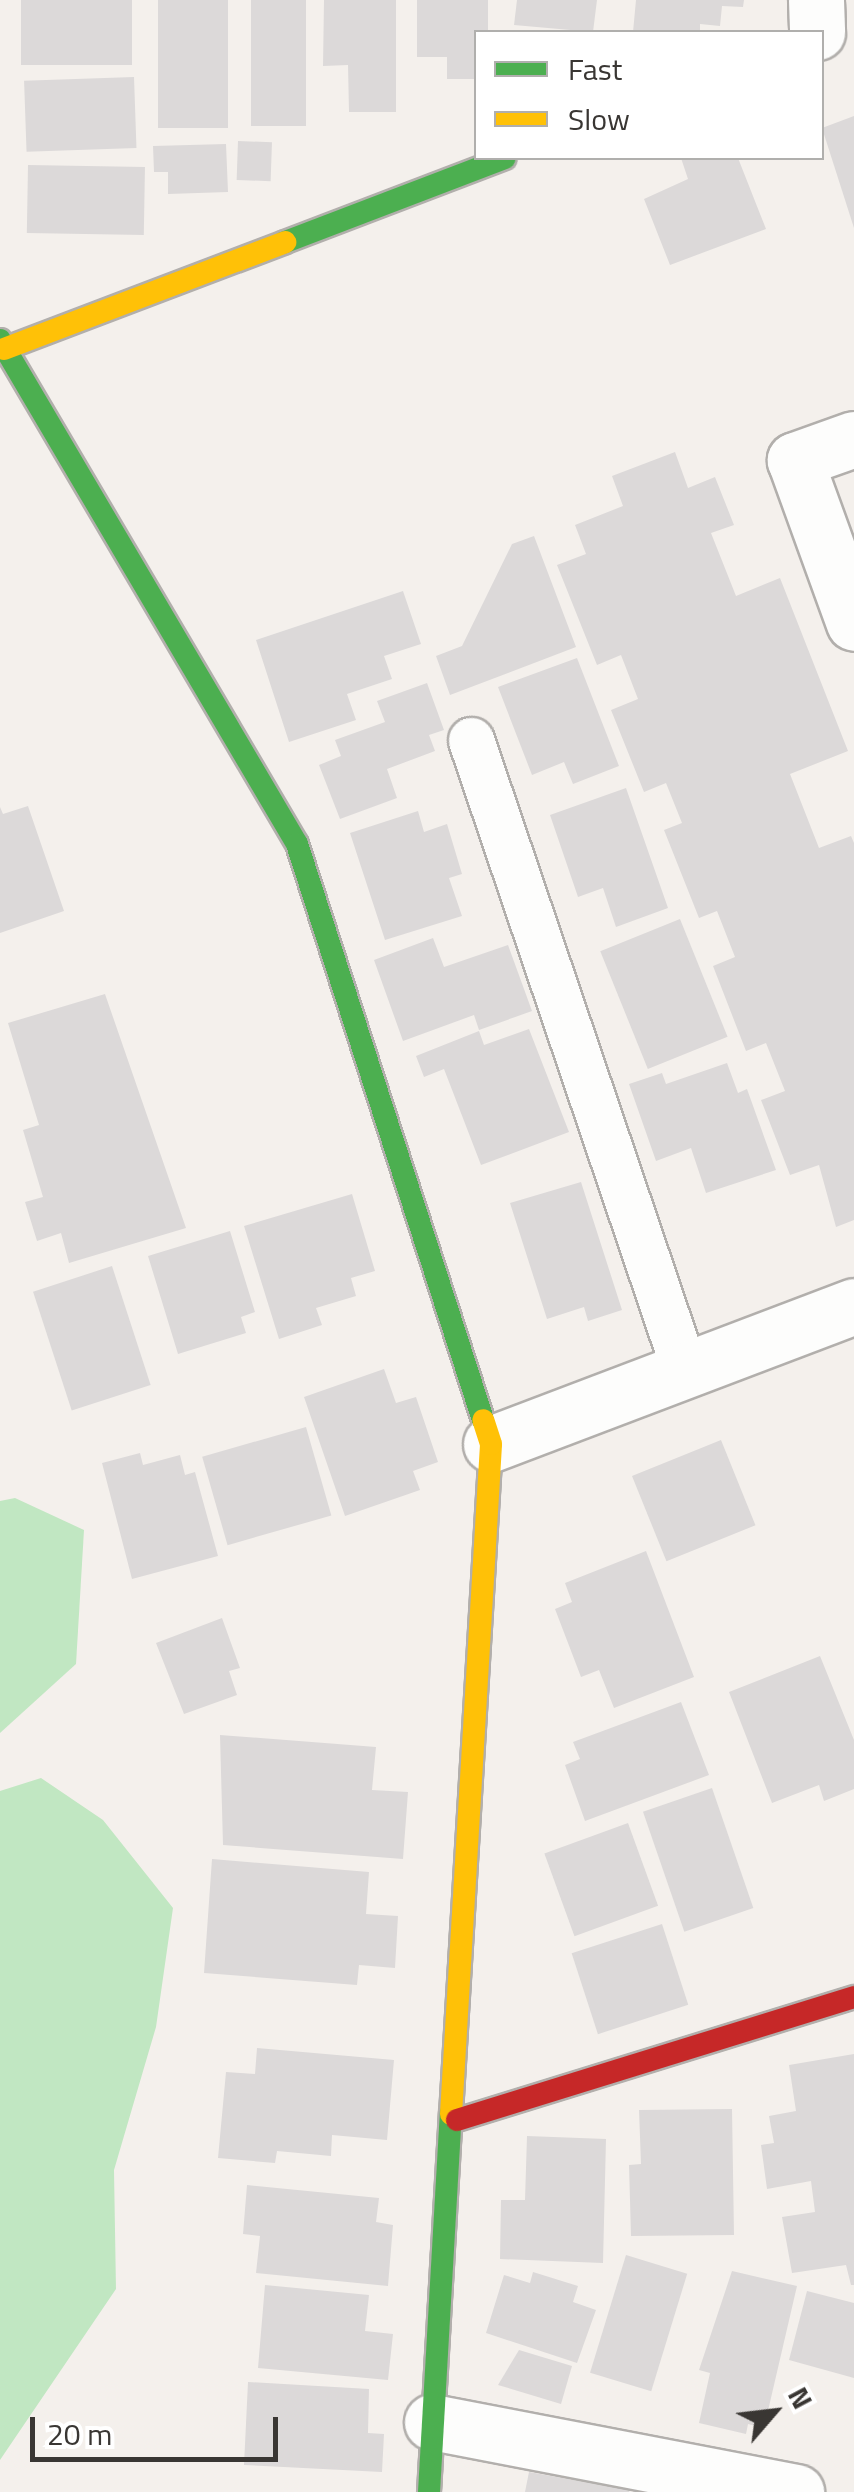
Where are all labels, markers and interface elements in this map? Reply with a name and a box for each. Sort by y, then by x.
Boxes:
legend [474,30,824,160]
text: Fast [568,46,622,92]
text: Slow [568,96,630,142]
north arrow [724,2362,824,2462]
text: N [777,2379,824,2416]
scale bar [35,2397,282,2459]
text: 20 m [47,2411,112,2457]

